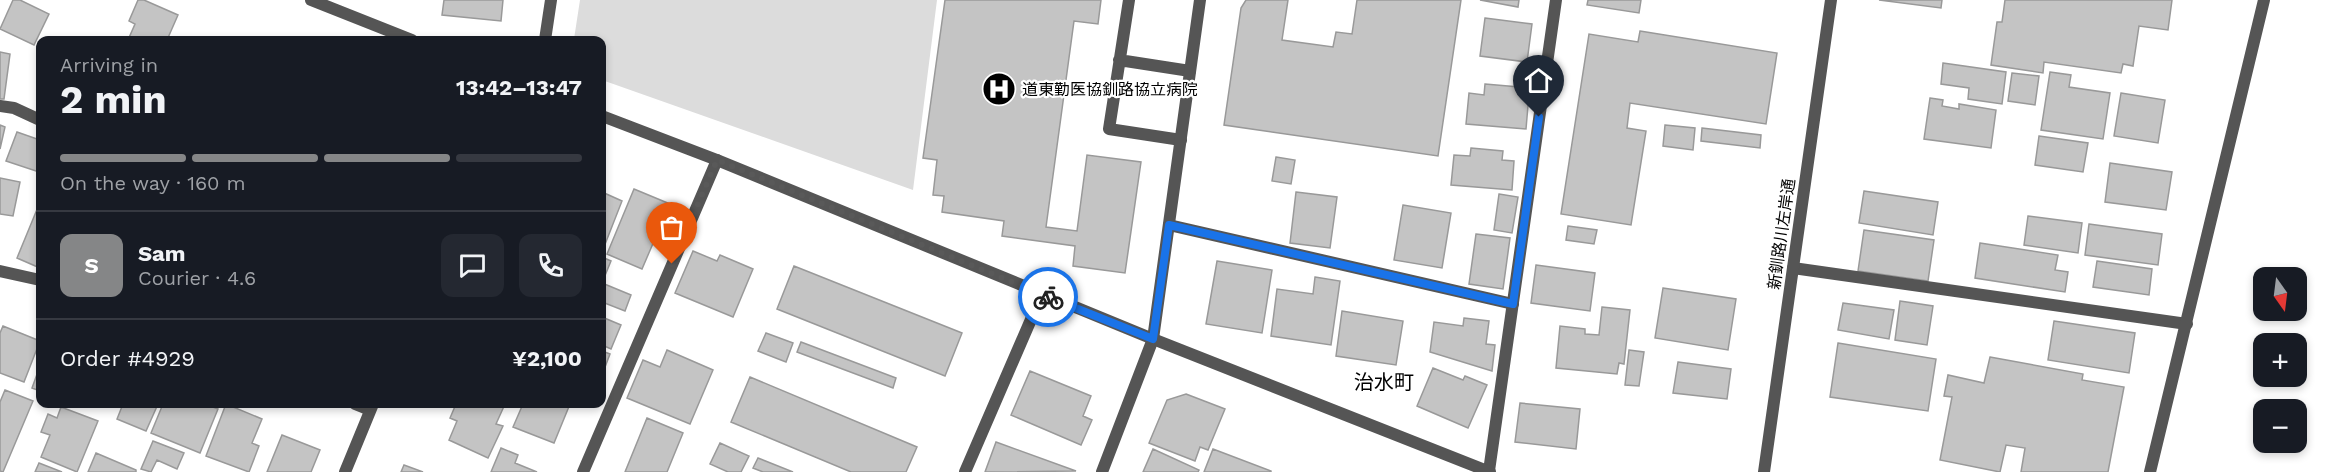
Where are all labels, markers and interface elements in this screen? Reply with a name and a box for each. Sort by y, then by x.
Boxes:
text: Arriving in [60,53,158,77]
pin [1513,55,1564,117]
icon: home [1522,64,1555,97]
hospital icon: 道東勤医協釧路協立病院 [981,71,1017,107]
text: 13:42–13:47 [456,75,582,100]
text: 2 min [60,77,167,122]
place label: 道東勤医協釧路協立病院 [1022,80,1198,99]
text: On the way · 160 m [60,171,245,195]
street label: 新釧路川左岸通 [1764,177,1799,291]
pin [646,202,697,264]
icon: bag [655,211,688,244]
button: chat [441,234,504,297]
button: phone [519,234,582,297]
text: Sam [138,241,186,266]
text: S [84,253,99,278]
text: Courier · 4.6 [138,266,256,290]
courier [1018,267,1078,327]
north arrow [2253,267,2307,321]
map controls [2253,267,2307,453]
icon: bike [1032,281,1065,314]
button: + [2253,333,2307,387]
text: Order #4929 [60,346,195,371]
text: ¥2,100 [512,346,582,371]
district label: 治水町 [1354,370,1414,394]
button: − [2253,399,2307,453]

